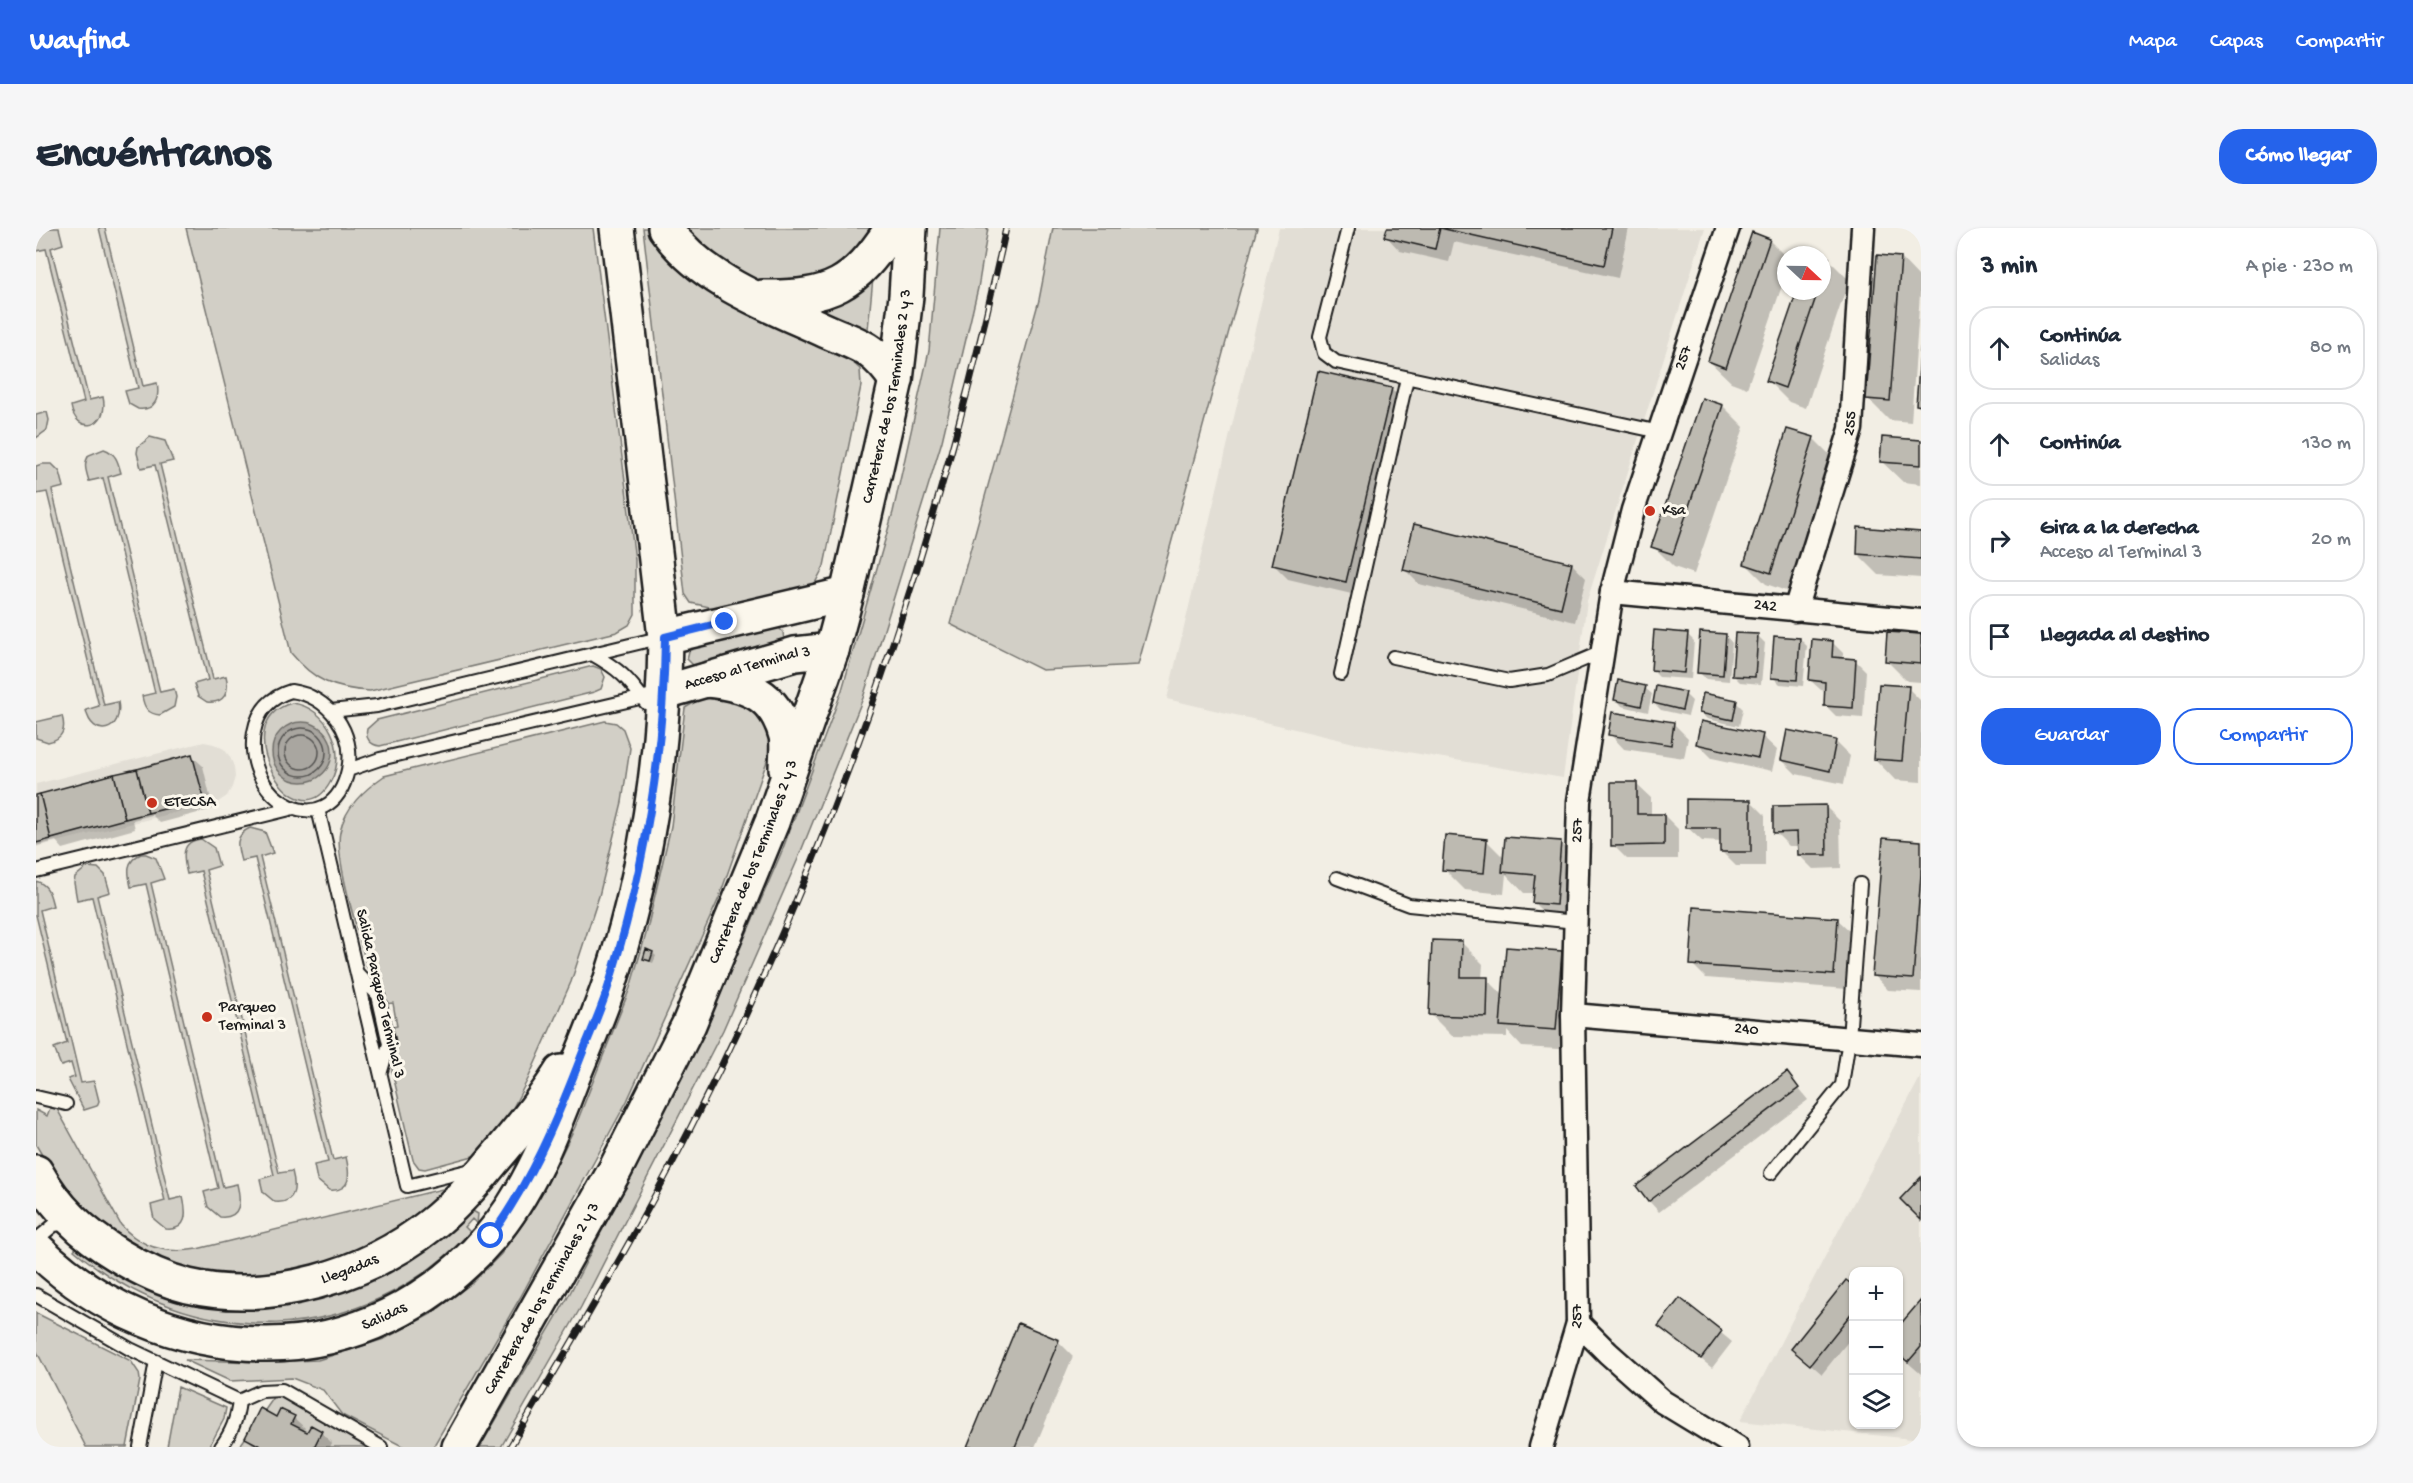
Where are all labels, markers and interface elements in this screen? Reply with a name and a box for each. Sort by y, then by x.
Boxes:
text: Wayfind [30,26,127,59]
text: Mapa [2129,30,2177,55]
text: Capas [2210,30,2263,55]
text: Compartir [2296,30,2383,55]
button: Cómo llegar [2219,129,2377,184]
text: Encuéntranos [36,132,270,181]
north arrow [1777,246,1831,300]
text: 3 min [1981,252,2037,283]
text: A pie · 230 m [2246,256,2353,279]
street label: Carretera de los Terminales 2 y 3 [858,289,916,505]
text: Continúa [2040,324,2121,350]
icon: ahead [1983,332,2016,365]
text: 80 m [2310,337,2351,360]
street label: 257 [1671,343,1697,373]
text: Salidas [2040,350,2099,373]
street label: 255 [1840,411,1862,438]
icon: ahead [1983,428,2016,461]
text: Continúa [2040,431,2121,457]
text: 130 m [2302,433,2351,456]
place label: Ksa [1662,502,1687,521]
marker: Ksa [1643,504,1657,518]
text: Gira a la derecha [2040,516,2198,542]
icon: right [1983,524,2016,557]
text: 20 m [2311,529,2351,552]
text: Acceso al Terminal 3 [2040,542,2202,565]
street label: 242 [1753,596,1778,617]
route end [711,608,737,634]
icon: arrive [1983,620,2016,653]
text: Llegada al destino [2040,623,2210,649]
street label: Acceso al Terminal 3 [683,643,811,695]
button: Guardar [1981,708,2161,765]
button: Compartir [2173,708,2353,765]
street label: Carretera de los Terminales 2 y 3 [705,758,802,967]
place label: ETECSA [164,794,217,813]
marker: ETECSA [145,796,159,810]
street label: 257 [1568,817,1588,843]
street label: Salida Parqueo Terminal 3 [350,908,408,1080]
place label: Parqueo Terminal 3 [218,999,286,1036]
marker: Parqueo Terminal 3 [200,1010,214,1024]
street label: 240 [1733,1019,1759,1040]
street label: Carretera de los Terminales 2 y 3 [481,1199,604,1398]
route start [477,1222,503,1248]
street label: Llegadas [319,1250,383,1289]
map controls [1849,1267,1903,1429]
button: + [1849,1267,1903,1321]
street label: Salidas [359,1298,411,1336]
street label: 257 [1567,1303,1588,1331]
button: − [1849,1321,1903,1375]
button: layers [1849,1375,1903,1429]

